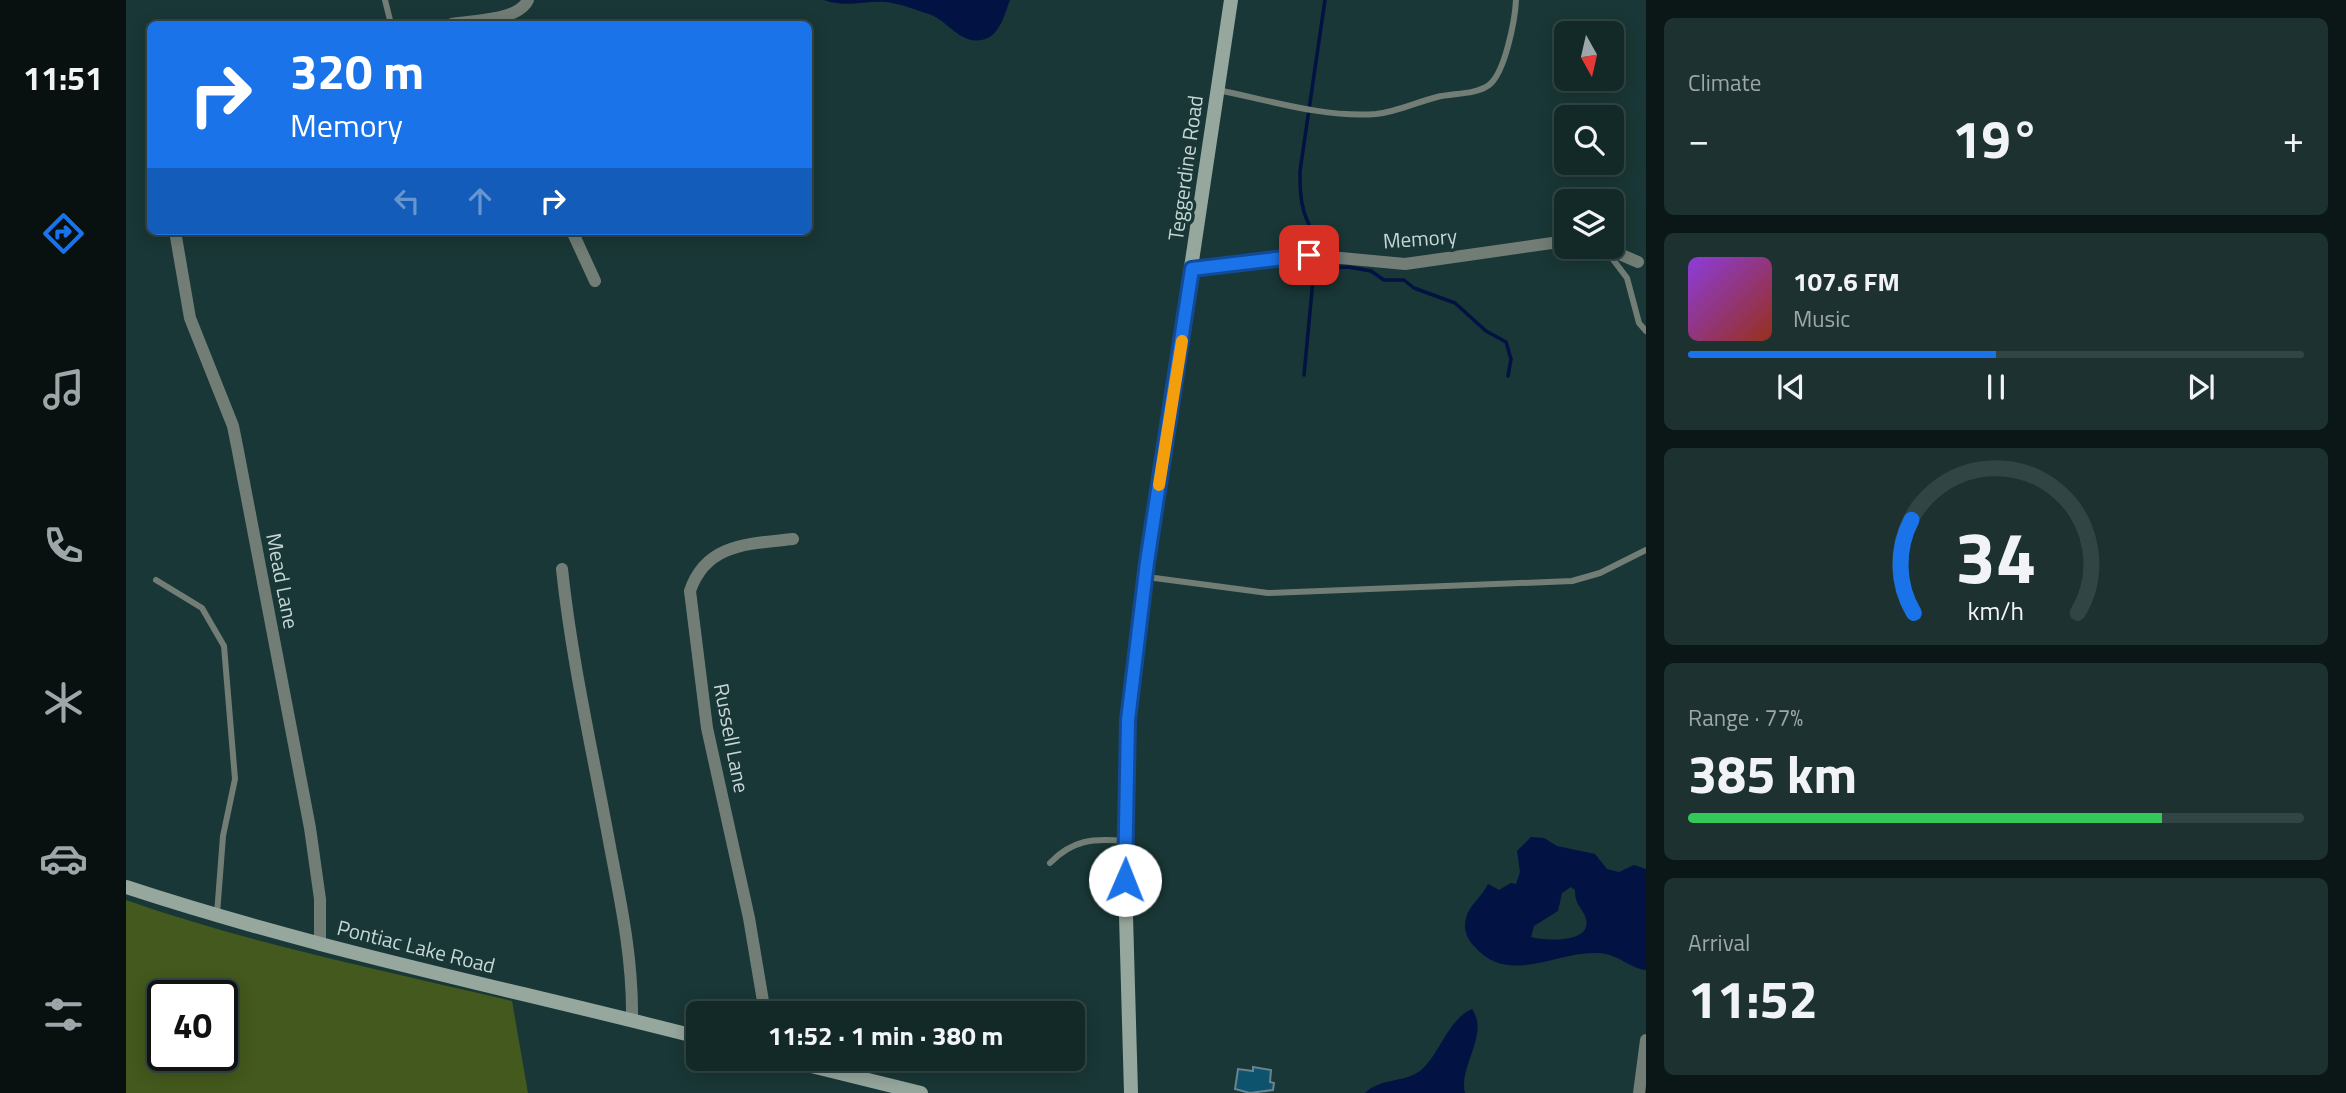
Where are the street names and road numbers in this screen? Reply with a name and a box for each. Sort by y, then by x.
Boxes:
street label: Teggerdine Road [1159,93,1211,243]
street label: Memory [1382,219,1458,257]
street label: Mead Lane [258,530,308,631]
street label: Russell Lane [706,680,758,795]
street label: Pontiac Lake Road [334,911,499,981]

